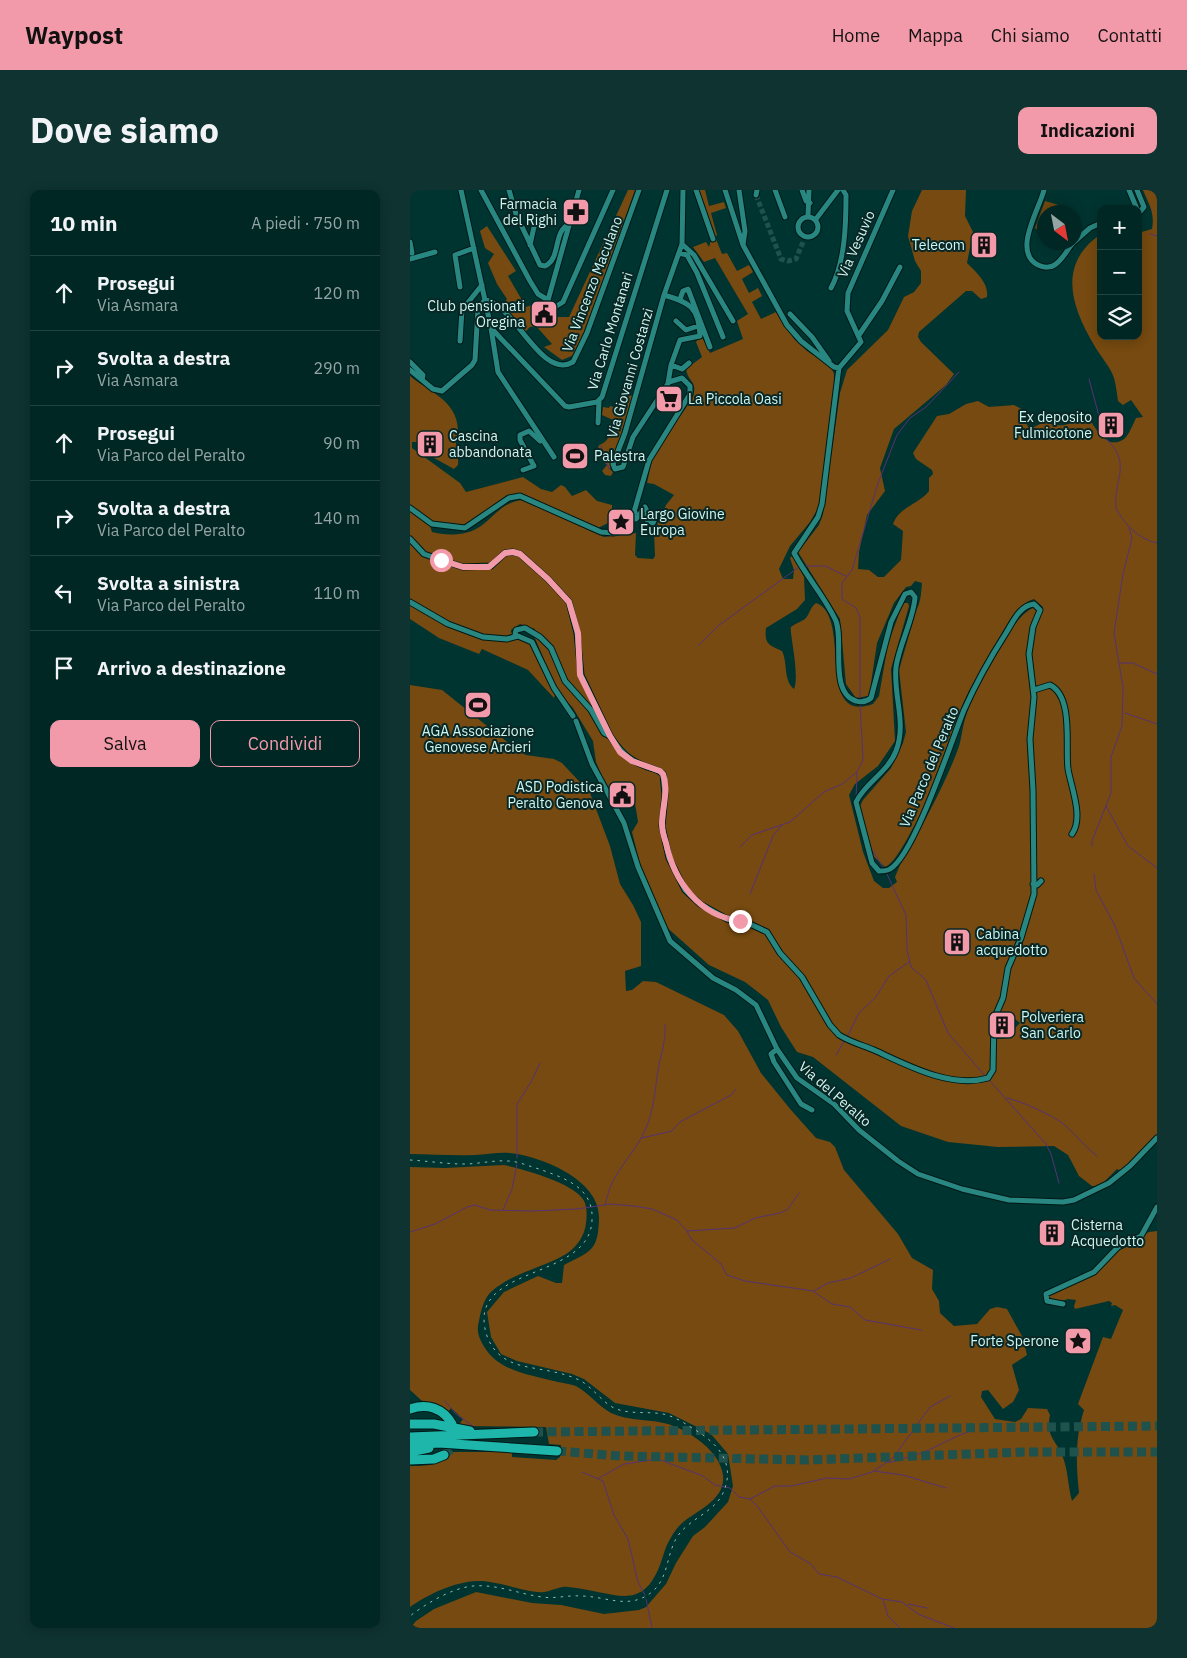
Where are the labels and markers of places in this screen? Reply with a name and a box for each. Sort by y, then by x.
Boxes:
place label: Farmacia del Righi [499,195,558,229]
pharmacy icon: Farmacia del Righi [561,197,591,227]
building icon: Telecom [969,230,999,260]
place label: Telecom [912,236,965,254]
place label: Club pensionati Oregina [427,297,526,331]
public building icon: Club pensionati Oregina [529,299,559,329]
supermarket icon: La Piccola Oasi [654,384,684,414]
place label: La Piccola Oasi [688,390,782,408]
place label: Ex deposito Fulmicotone [1014,408,1092,442]
building icon: Ex deposito Fulmicotone [1096,410,1126,440]
place label: Cascina abbandonata [449,427,532,461]
building icon: Cascina abbandonata [415,429,445,459]
sports icon: Palestra [560,441,590,471]
place label: Palestra [594,447,646,465]
place label: Largo Giovine Europa [640,505,725,539]
place icon: Largo Giovine Europa [606,507,636,537]
sports icon: AGA Associazione Genovese Arcieri [463,690,493,720]
place label: AGA Associazione Genovese Arcieri [422,722,535,756]
place label: ASD Podistica Peralto Genova [507,778,604,812]
public building icon: ASD Podistica Peralto Genova [607,780,637,810]
place label: Cabina acquedotto [976,925,1048,959]
building icon: Cabina acquedotto [942,927,972,957]
place label: Polveriera San Carlo [1021,1008,1085,1042]
building icon: Polveriera San Carlo [987,1010,1017,1040]
place label: Cisterna Acquedotto [1071,1216,1144,1250]
building icon: Cisterna Acquedotto [1037,1218,1067,1248]
place icon: Forte Sperone [1063,1326,1093,1356]
place label: Forte Sperone [970,1332,1059,1350]

